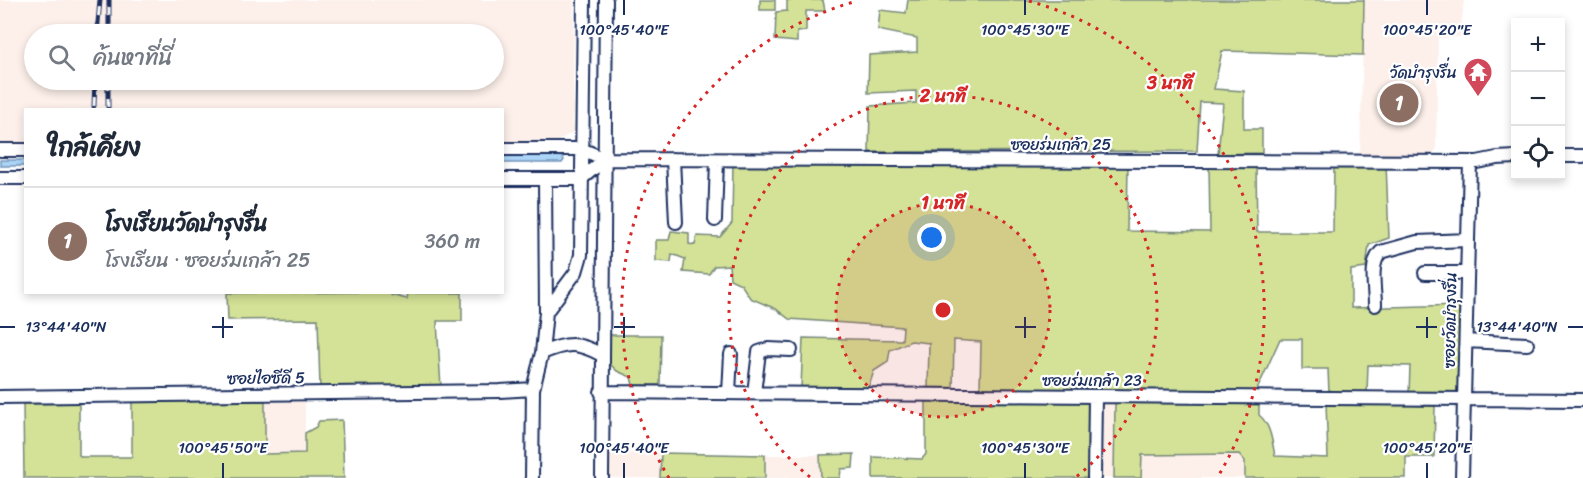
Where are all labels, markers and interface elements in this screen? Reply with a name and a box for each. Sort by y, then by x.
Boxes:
text: 100°45'40"E [579,17,670,43]
text: 100°45'30"E [981,17,1071,43]
text: 100°45'20"E [1383,17,1473,43]
map controls [1511,18,1565,180]
button: + [1511,18,1565,72]
search box [24,24,504,90]
text: ค้นหาที่นี่ [93,38,173,77]
icon: search [45,41,78,74]
temple icon: วัดบำรุงรื่น [1462,56,1494,98]
place label: วัดบำรุงรื่น [1390,57,1457,87]
text: 3 นาที [1146,67,1196,99]
button: − [1511,72,1565,126]
text: 2 นาที [919,80,969,112]
pin: 1 [1380,80,1418,126]
text: ใกล้เคียง [48,124,140,170]
button: locate [1511,126,1565,180]
street label: ซอยร่มเกล้า 25 [1011,130,1112,159]
text: 1 นาที [921,187,968,219]
text: โรงเรียนวัดบำรุงรื่น [105,204,268,243]
your location [917,223,946,252]
text: 1 [63,224,72,259]
text: 360 m [424,224,480,259]
text: โรงเรียน · ซอยร่มเกล้า 25 [105,243,311,278]
street label: ซอยวัดบำรุงรื่น [1435,272,1465,368]
centre of rings [933,300,953,320]
text: 13°44'40"N [26,314,107,340]
text: 13°44'40"N [1477,314,1558,340]
street label: ซอยไอซีดี 5 [227,363,305,393]
street label: ซอยร่มเกล้า 23 [1042,366,1142,395]
text: 100°45'50"E [178,435,269,461]
text: 100°45'40"E [579,435,670,461]
text: 100°45'30"E [981,435,1071,461]
text: 100°45'20"E [1383,435,1473,461]

